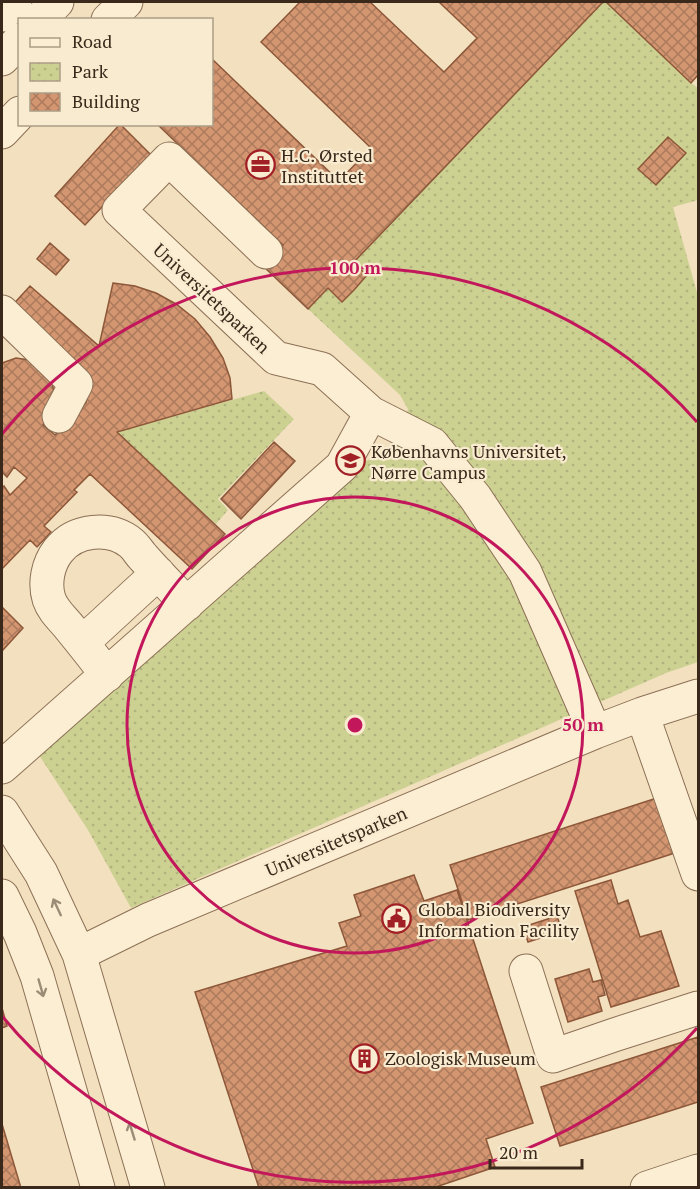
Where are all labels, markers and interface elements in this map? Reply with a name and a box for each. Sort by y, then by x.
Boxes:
legend [18,18,213,126]
text: Road [72,29,112,53]
text: Park [72,59,109,83]
text: Building [72,89,140,113]
place label: H.C. Ørsted Instituttet [281,143,373,188]
office icon: H.C. Ørsted Instituttet [244,149,276,181]
street label: Universitetsparken [148,238,276,359]
text: 100 m [329,255,381,279]
place label: Københavns Universitet, Nørre Campus [371,439,567,484]
school or university icon: Københavns Universitet, Nørre Campus [334,445,366,477]
text: 50 m [562,712,604,736]
centre of rings [345,715,365,735]
street label: Universitetsparken [262,800,411,882]
place label: Global Biodiversity Information Facility [418,897,580,942]
one-way arrow [50,899,62,917]
public building icon: Global Biodiversity Information Facility [381,903,413,935]
one-way arrow [36,978,47,997]
building icon: Zoologisk Museum [348,1042,380,1074]
place label: Zoologisk Museum [385,1046,536,1070]
one-way arrow [126,1122,137,1141]
scale bar [490,1132,582,1170]
text: 20 m [499,1140,539,1164]

